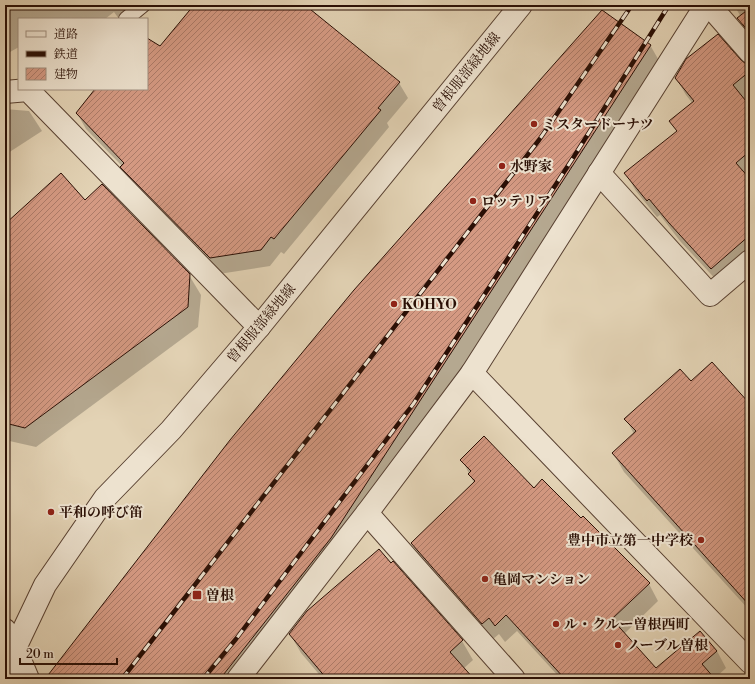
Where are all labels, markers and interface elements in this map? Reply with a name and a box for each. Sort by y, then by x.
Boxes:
legend [18,18,148,90]
text: 道路 [54,27,78,42]
street label: 曽根服部緑地線 [429,29,505,116]
text: 鉄道 [53,47,78,62]
text: 建物 [54,67,78,82]
place label: ミスタードーナツ [542,116,654,134]
marker: ミスタードーナツ [529,119,539,129]
place label: 水野家 [510,158,552,176]
marker: 水野家 [497,161,507,171]
place label: ロッテリア [481,193,551,211]
marker: ロッテリア [468,196,478,206]
street label: 曽根服部緑地線 [223,280,300,367]
place label: KOHYO [402,296,457,314]
marker: KOHYO [389,299,399,309]
place label: 平和の呼び笛 [59,504,143,522]
marker: 平和の呼び笛 [46,507,56,517]
place label: 豊中市立第一中学校 [567,532,693,550]
marker: 豊中市立第一中学校 [696,535,706,545]
place label: 亀岡マンション [493,571,590,589]
marker: 亀岡マンション [480,574,490,584]
place label: 曽根 [206,587,234,605]
marker: 曽根 [191,589,203,601]
place label: ル・クルー曽根西町 [564,616,691,634]
marker: ル・クルー曽根西町 [551,619,561,629]
place label: ノーブル曽根 [626,637,708,655]
scale bar [20,640,117,666]
marker: ノーブル曽根 [613,640,623,650]
text: 20 m [26,647,54,662]

